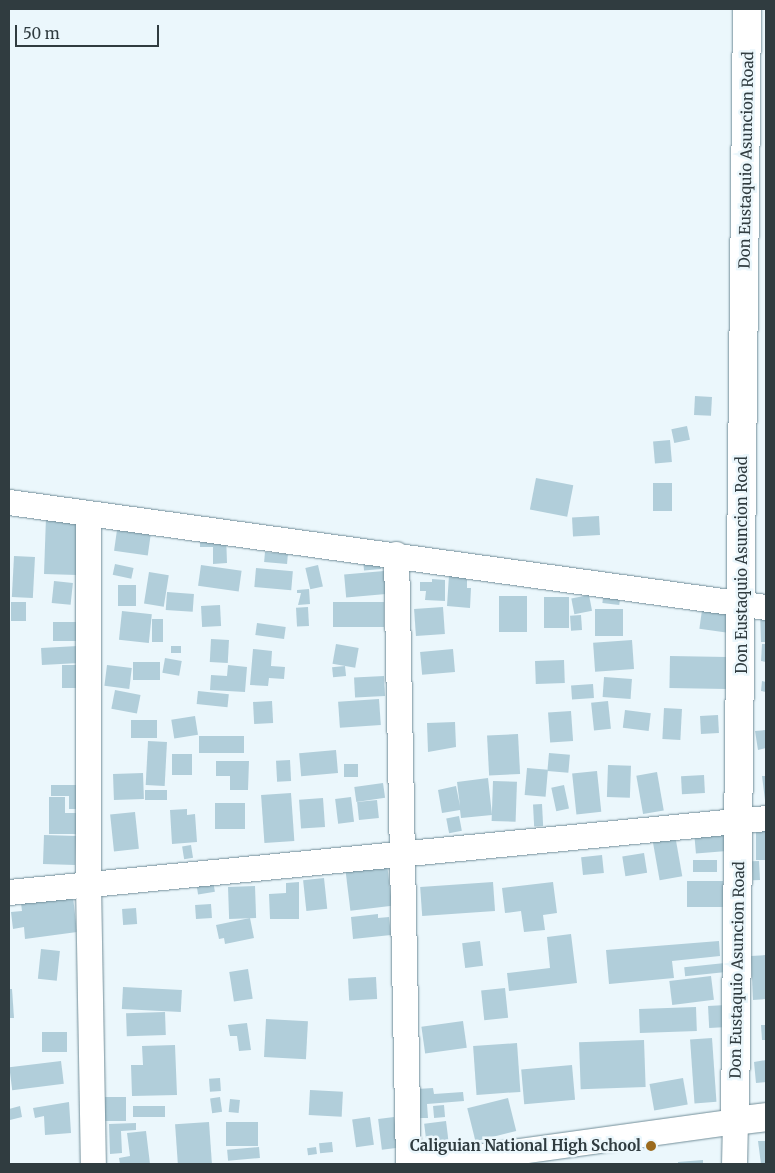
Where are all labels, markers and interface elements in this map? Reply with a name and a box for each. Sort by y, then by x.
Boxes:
scale bar [18,15,161,47]
text: 50 m [23,24,60,43]
street label: Don Eustaquio Asuncion Road [735,51,757,269]
street label: Don Eustaquio Asuncion Road [733,456,751,674]
street label: Don Eustaquio Asuncion Road [726,861,748,1079]
place label: Caliguian National High School [410,1137,641,1155]
marker: Caliguian National High School [645,1140,657,1152]

